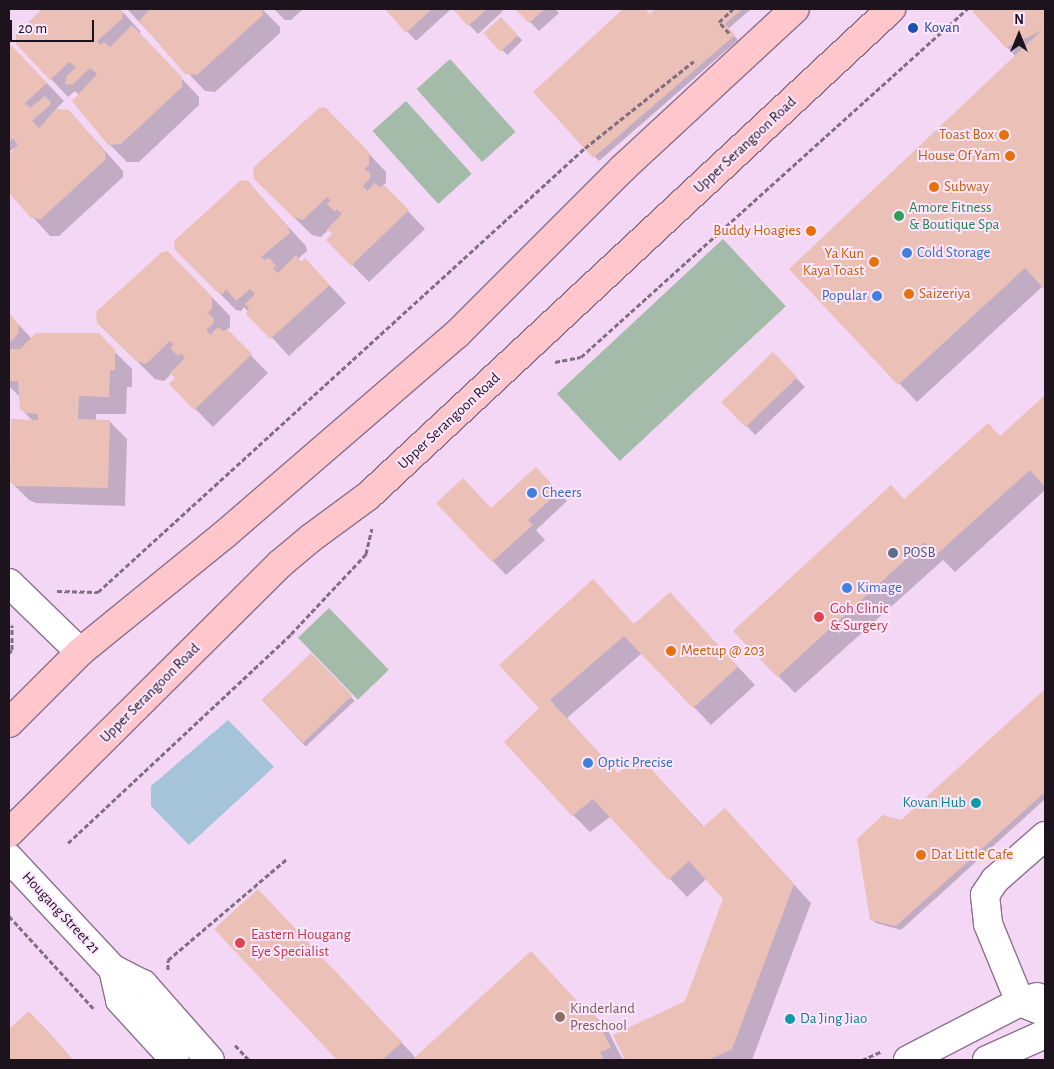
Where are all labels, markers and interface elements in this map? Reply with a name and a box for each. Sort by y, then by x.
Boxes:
scale bar [12,10,96,42]
north arrow [994,10,1044,60]
text: N [1014,13,1024,27]
place label: Kovan [924,19,960,37]
text: 20 m [18,21,47,36]
marker: Kovan [906,21,920,35]
street label: Upper Serangoon Road [690,93,800,197]
place label: Toast Box [939,126,994,144]
marker: Toast Box [998,129,1010,141]
place label: House Of Yam [918,147,1000,165]
marker: House Of Yam [1004,150,1016,162]
place label: Subway [944,178,989,196]
marker: Subway [928,181,940,193]
place label: Amore Fitness & Boutique Spa [909,198,1000,233]
marker: Amore Fitness & Boutique Spa [893,210,905,222]
place label: Buddy Hoagies [713,222,801,240]
marker: Buddy Hoagies [805,225,817,237]
place label: Ya Kun Kaya Toast [803,244,864,279]
place label: Cold Storage [917,244,991,262]
marker: Cold Storage [901,247,913,259]
marker: Ya Kun Kaya Toast [868,256,880,268]
place label: Saizeriya [919,285,971,303]
place label: Popular [822,287,867,305]
marker: Saizeriya [903,288,915,300]
marker: Popular [871,290,883,302]
street label: Upper Serangoon Road [394,369,504,473]
place label: Cheers [542,484,582,502]
marker: Cheers [526,487,538,499]
place label: POSB [903,544,935,562]
marker: POSB [887,547,899,559]
place label: Kimage [857,579,902,597]
marker: Kimage [841,582,853,594]
place label: Goh Clinic & Surgery [830,599,889,634]
marker: Goh Clinic & Surgery [812,610,826,624]
street label: Upper Serangoon Road [96,639,204,747]
place label: Meetup @ 203 [681,642,765,660]
marker: Meetup @ 203 [665,645,677,657]
place label: Optic Precise [598,754,673,772]
marker: Optic Precise [582,757,594,769]
place label: Kovan Hub [902,794,966,812]
marker: Kovan Hub [970,797,982,809]
place label: Dat Little Cafe [931,846,1013,864]
marker: Dat Little Cafe [915,849,927,861]
street label: Hougang Street 21 [18,868,104,958]
place label: Eastern Hougang Eye Specialist [251,925,351,960]
marker: Eastern Hougang Eye Specialist [233,936,247,950]
place label: Kinderland Preschool [570,999,635,1034]
place label: Da Jing Jiao [800,1010,867,1028]
marker: Kinderland Preschool [554,1011,566,1023]
marker: Da Jing Jiao [784,1013,796,1025]

